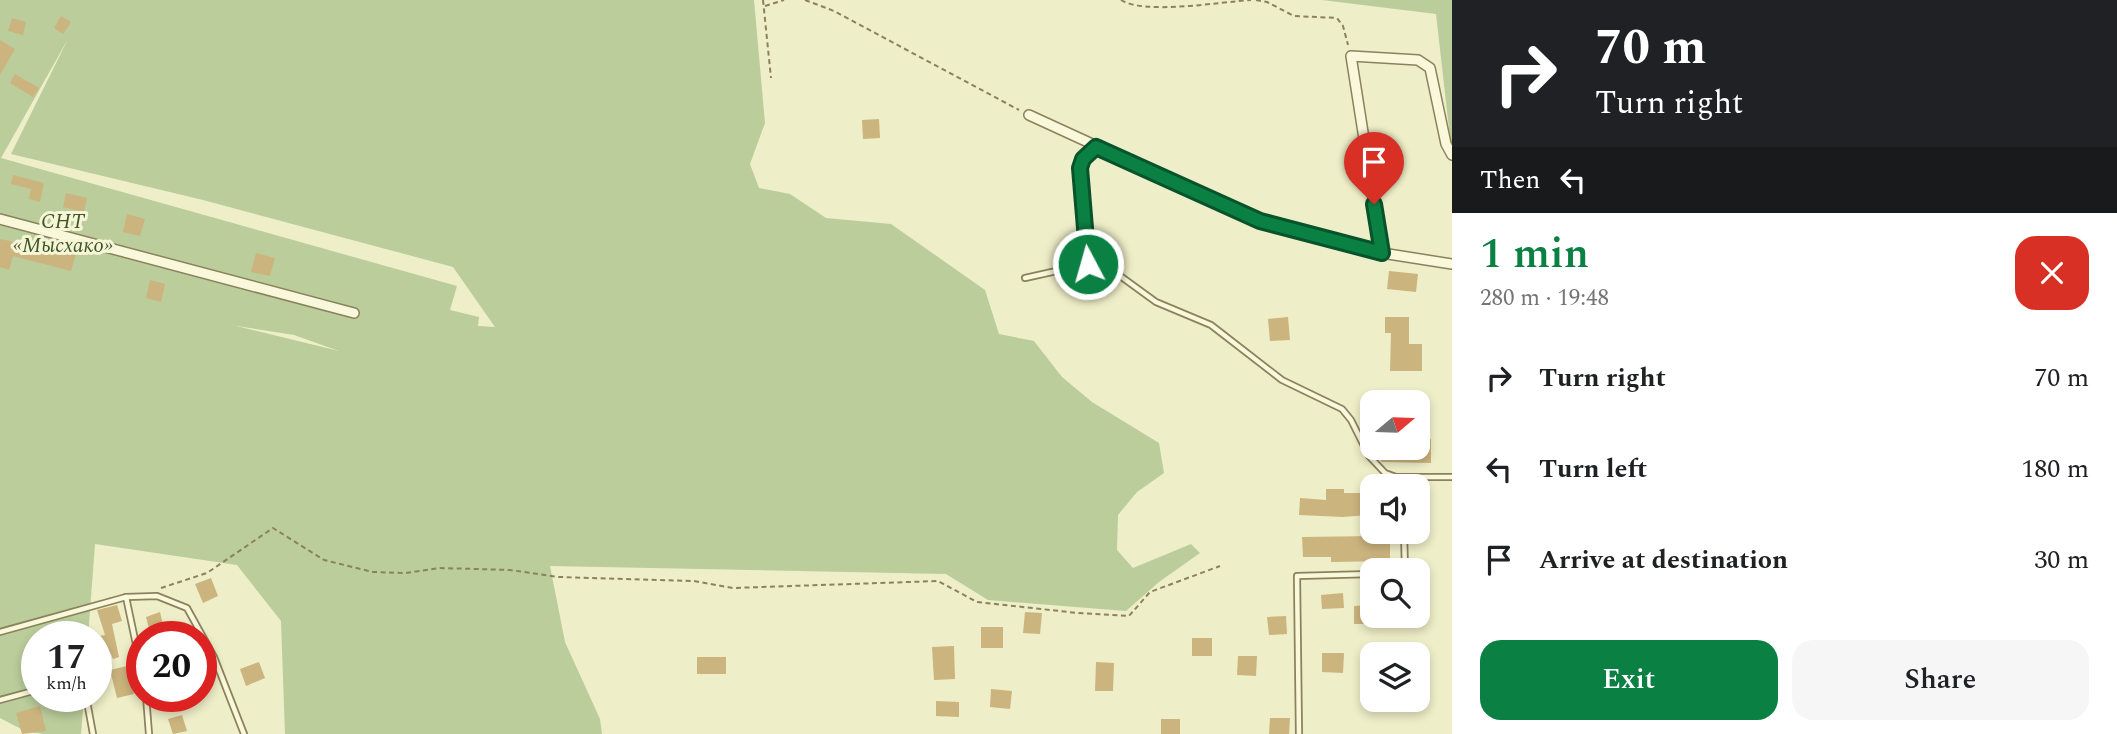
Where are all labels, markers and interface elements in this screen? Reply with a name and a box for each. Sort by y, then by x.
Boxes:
text: 70 m [1595,11,1706,86]
icon: right [1480,28,1571,119]
text: Turn right [1595,79,1743,128]
pin [1344,132,1404,204]
icon: arrive [1355,143,1393,181]
text: Then [1480,160,1540,200]
icon: left [1554,161,1592,199]
park label: СНТ «Мысхако» [13,206,113,262]
text: 1 min [1480,223,1589,286]
position arrow [1051,227,1125,301]
button: close [2015,236,2089,310]
text: 280 m · 19:48 [1480,281,1609,316]
text: Turn right [1539,358,1666,398]
text: 70 m [2034,358,2089,398]
icon: right [1480,359,1518,397]
north arrow [1360,390,1430,460]
map controls [1360,390,1430,712]
text: Turn left [1539,449,1647,489]
text: 180 m [2021,449,2089,489]
icon: left [1480,450,1518,488]
button: sound [1360,474,1430,544]
text: Arrive at destination [1539,540,1788,580]
text: 30 m [2034,540,2089,580]
icon: arrive [1480,541,1518,579]
button: search [1360,558,1430,628]
speed limit sign: 20 [126,621,217,712]
text: 17 [47,631,86,684]
button: Exit [1480,640,1778,720]
button: Share [1792,640,2089,720]
button: layers [1360,642,1430,712]
text: km/h [46,670,87,697]

